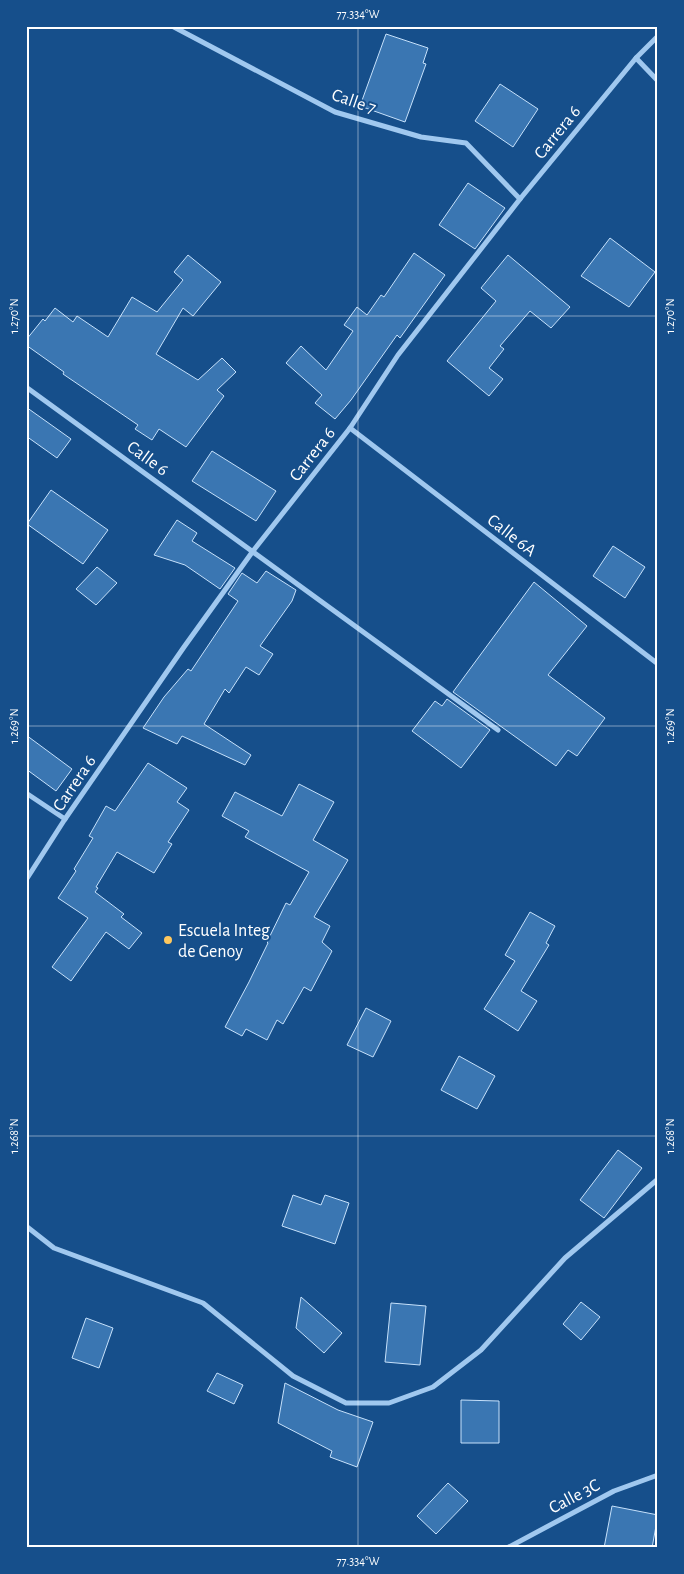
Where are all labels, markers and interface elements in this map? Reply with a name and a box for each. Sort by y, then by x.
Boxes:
text: 77.334°W [337,8,380,20]
street label: Calle 7 [329,86,378,118]
street label: Carrera 6 [531,103,585,163]
text: 1.270°N [8,298,20,334]
text: 1.270°N [664,298,676,334]
street label: Carrera 6 [286,424,339,485]
street label: Calle 6 [123,438,171,480]
street label: Calle 6A [484,511,540,561]
text: 1.269°N [8,708,20,744]
text: 1.269°N [664,708,676,744]
street label: Carrera 6 [50,752,100,815]
place label: Escuela Integ de Genoy [178,922,270,961]
marker: Escuela Integ de Genoy [162,934,174,946]
text: 1.268°N [8,1118,20,1154]
text: 1.268°N [664,1118,676,1154]
street label: Calle 3C [546,1476,603,1518]
text: 77.334°W [337,1555,380,1567]

